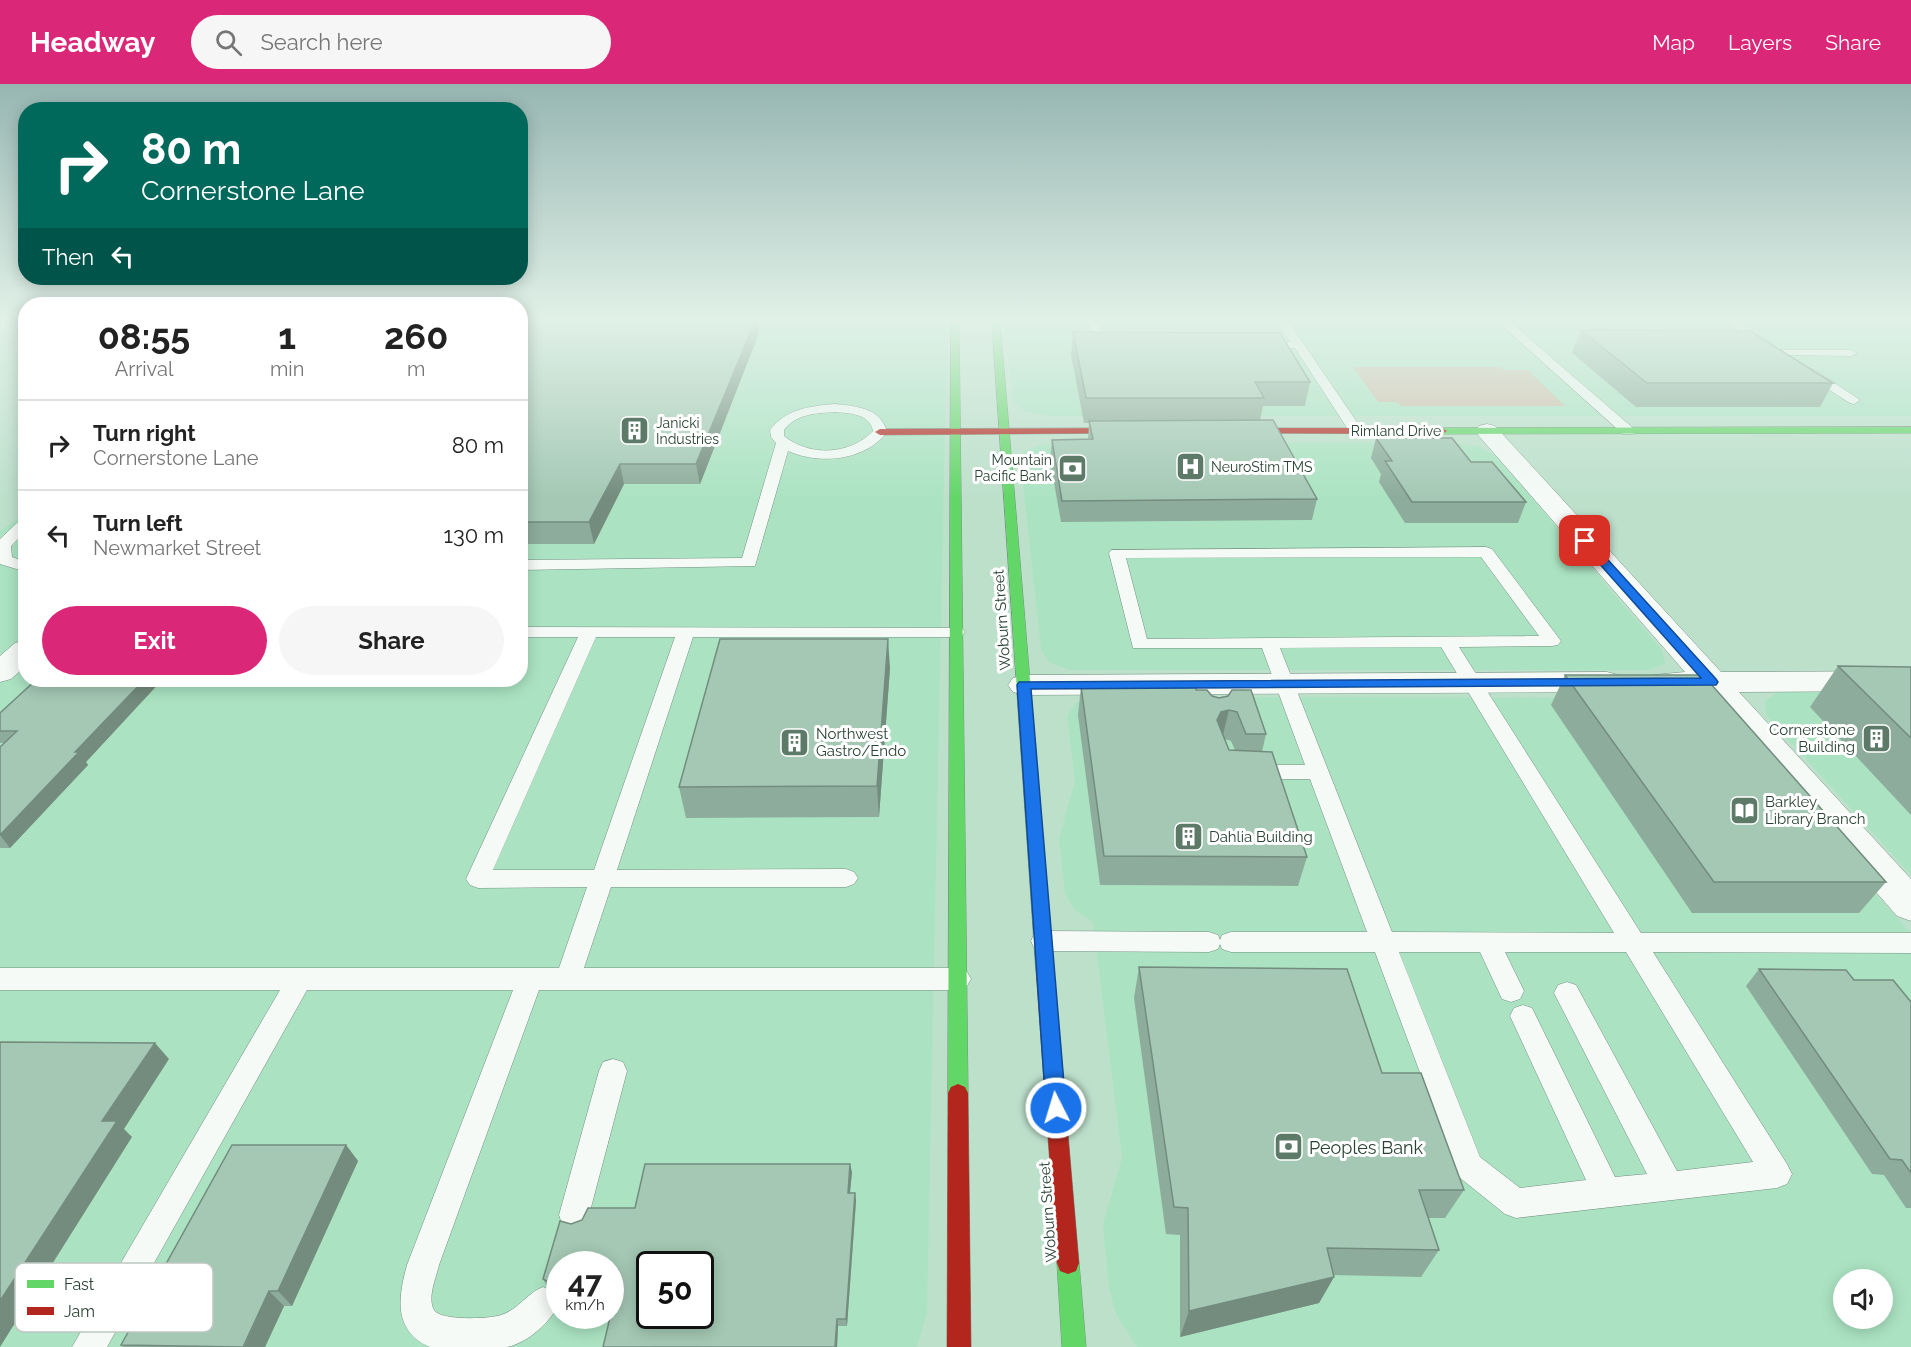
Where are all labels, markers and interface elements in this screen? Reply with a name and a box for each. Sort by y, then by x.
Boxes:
search box [191,15,611,69]
text: Headway [30,26,155,59]
icon: search [212,26,245,59]
text: Search here [260,29,383,55]
text: Map [1652,30,1695,55]
text: Layers [1728,30,1792,55]
text: Share [1825,30,1881,55]
text: 80 m [141,125,241,174]
icon: right [42,126,120,204]
text: Cornerstone Lane [141,175,365,206]
icon: left [106,240,139,273]
text: Then [42,244,94,270]
text: 08:55 [98,315,190,357]
text: 1 [278,315,296,357]
text: 260 [384,315,448,357]
text: Arrival [115,357,173,381]
text: min [270,357,304,381]
text: m [407,357,425,381]
building icon: Janicki Industries [619,415,651,447]
place label: Janicki Industries [656,415,719,447]
text: Turn right [93,420,196,446]
street label: Rimland Drive [1351,423,1441,439]
icon: right [42,429,75,462]
text: 80 m [452,432,504,458]
text: Cornerstone Lane [93,446,259,470]
hospital icon: NeuroStim TMS [1174,451,1206,483]
place label: Mountain Pacific Bank [974,452,1053,484]
bank icon: Mountain Pacific Bank [1057,452,1089,484]
place label: NeuroStim TMS [1211,459,1313,475]
text: Turn left [93,510,183,536]
pin [1559,515,1610,566]
icon: left [42,519,75,552]
text: 130 m [444,522,504,548]
icon: arrive [1568,524,1601,557]
text: Newmarket Street [93,536,261,560]
street label: Woburn Street [989,569,1015,671]
button: Exit [42,606,267,675]
button: Share [279,606,504,675]
place label: Cornerstone Building [1769,721,1855,756]
building icon: Cornerstone Building [1860,723,1892,755]
place label: Northwest Gastro/Endo [816,725,906,760]
building icon: Northwest Gastro/Endo [779,727,811,759]
place label: Barkley Library Branch [1765,793,1866,828]
library icon: Barkley Library Branch [1728,795,1760,827]
building icon: Dahlia Building [1172,821,1204,853]
place label: Dahlia Building [1209,828,1313,846]
position arrow [1024,1076,1088,1140]
bank icon: Peoples Bank [1272,1131,1304,1163]
place label: Peoples Bank [1309,1137,1423,1158]
street label: Woburn Street [1035,1161,1061,1263]
speed limit sign: 50 [636,1251,714,1329]
legend [15,1263,213,1332]
text: 47 [568,1265,602,1300]
map controls [1833,1269,1893,1329]
button: sound [1833,1269,1893,1329]
text: Fast [64,1275,95,1294]
text: km/h [565,1296,605,1314]
text: Jam [64,1302,95,1321]

